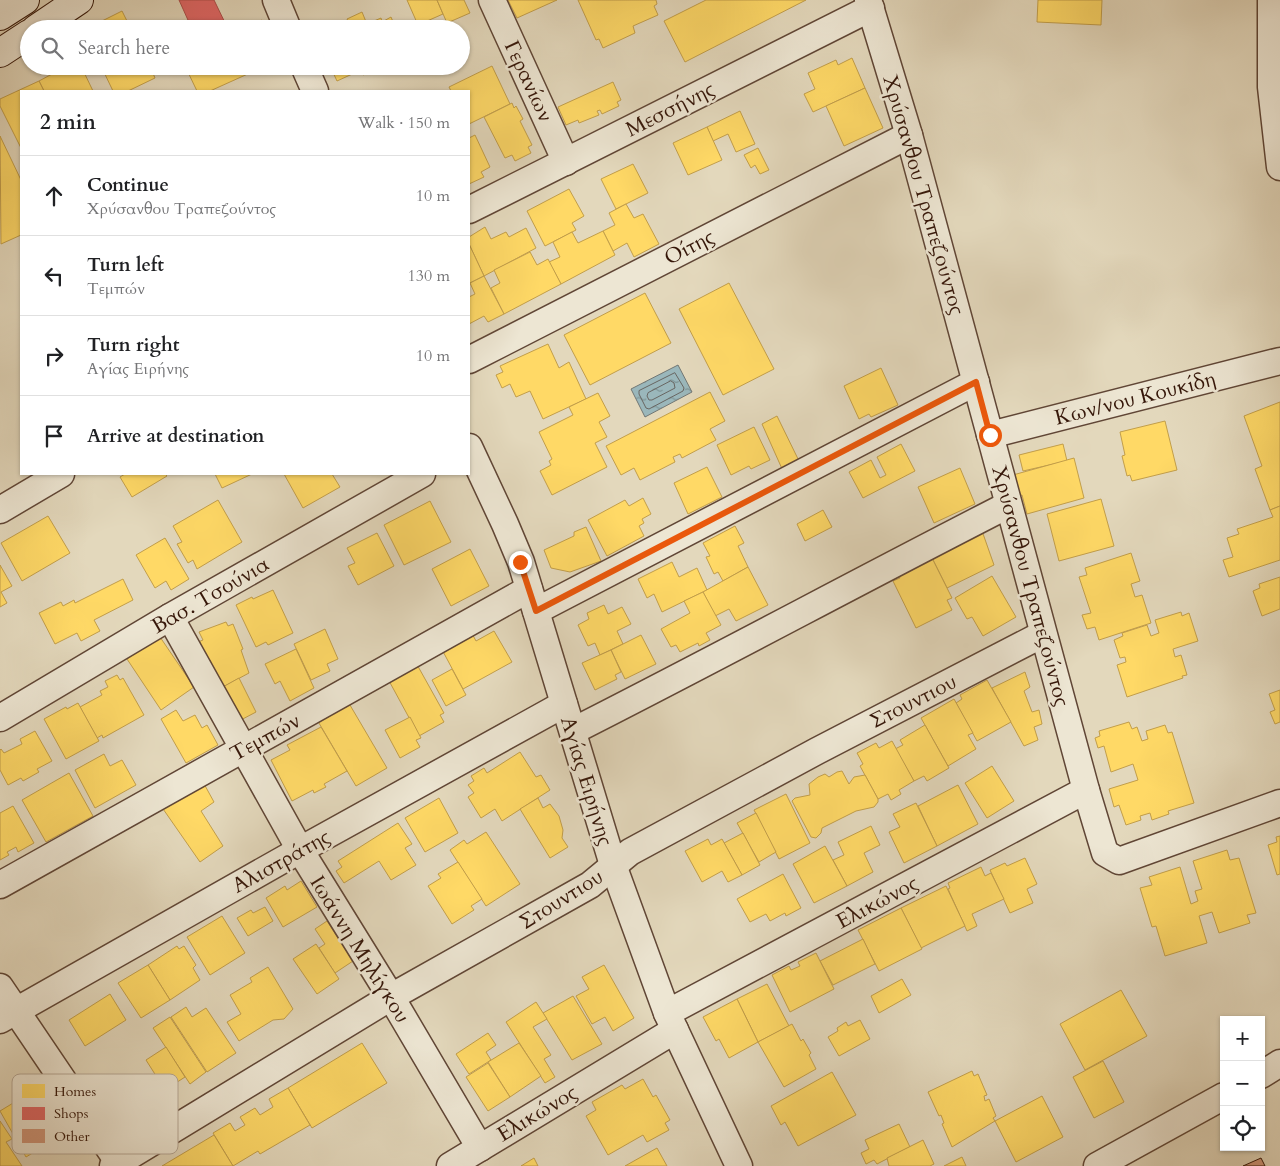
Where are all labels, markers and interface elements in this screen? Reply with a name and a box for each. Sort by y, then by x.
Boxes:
search box [20,20,470,75]
icon: search [38,34,66,62]
text: Search here [78,35,170,61]
street label: Γερανίων [497,36,560,127]
street label: Χρύσανθου Τραπεζούντος [875,72,972,318]
street label: Μεσσήνης [621,75,720,144]
text: 2 min [40,108,96,137]
text: Walk · 150 m [358,112,450,134]
text: Continue [87,172,169,198]
icon: ahead [40,182,68,210]
text: 10 m [416,185,450,207]
text: Χρύσανθου Τραπεζούντος [87,198,276,220]
street label: Οίτης [659,223,719,272]
text: Turn left [87,252,164,278]
icon: left [40,262,68,290]
text: 130 m [408,265,450,287]
text: Τεμπών [87,278,145,300]
text: Turn right [87,332,179,358]
icon: right [40,342,68,370]
text: 10 m [416,345,450,367]
text: Αγίας Ειρήνης [87,358,189,380]
street label: Κων/νου Κουκίδη [1052,364,1219,432]
icon: arrive [40,422,68,450]
text: Arrive at destination [87,423,264,449]
route start [979,424,1002,447]
street label: Χρύσανθου Τραπεζούντος [984,462,1077,710]
street label: Βασ. Τσούνια [146,550,275,641]
route end [509,551,532,574]
street label: Στουντιου [865,667,962,736]
street label: Τεμπών [225,706,306,769]
street label: Αγίας Ειρήνης [553,713,620,849]
street label: Αλιστράτης [227,823,336,900]
street label: Στουντιου [514,862,609,937]
street label: Ελικώνος [831,869,923,936]
street label: Ιωάννη Μηλίγκου [303,870,417,1028]
map controls [1220,1016,1265,1151]
button: + [1220,1016,1265,1061]
button: − [1220,1061,1265,1106]
legend [12,1074,178,1154]
street label: Ελικώνος [492,1078,583,1149]
text: Homes [54,1082,96,1101]
text: Shops [54,1104,89,1123]
button: locate [1220,1106,1265,1151]
text: Other [54,1127,91,1146]

